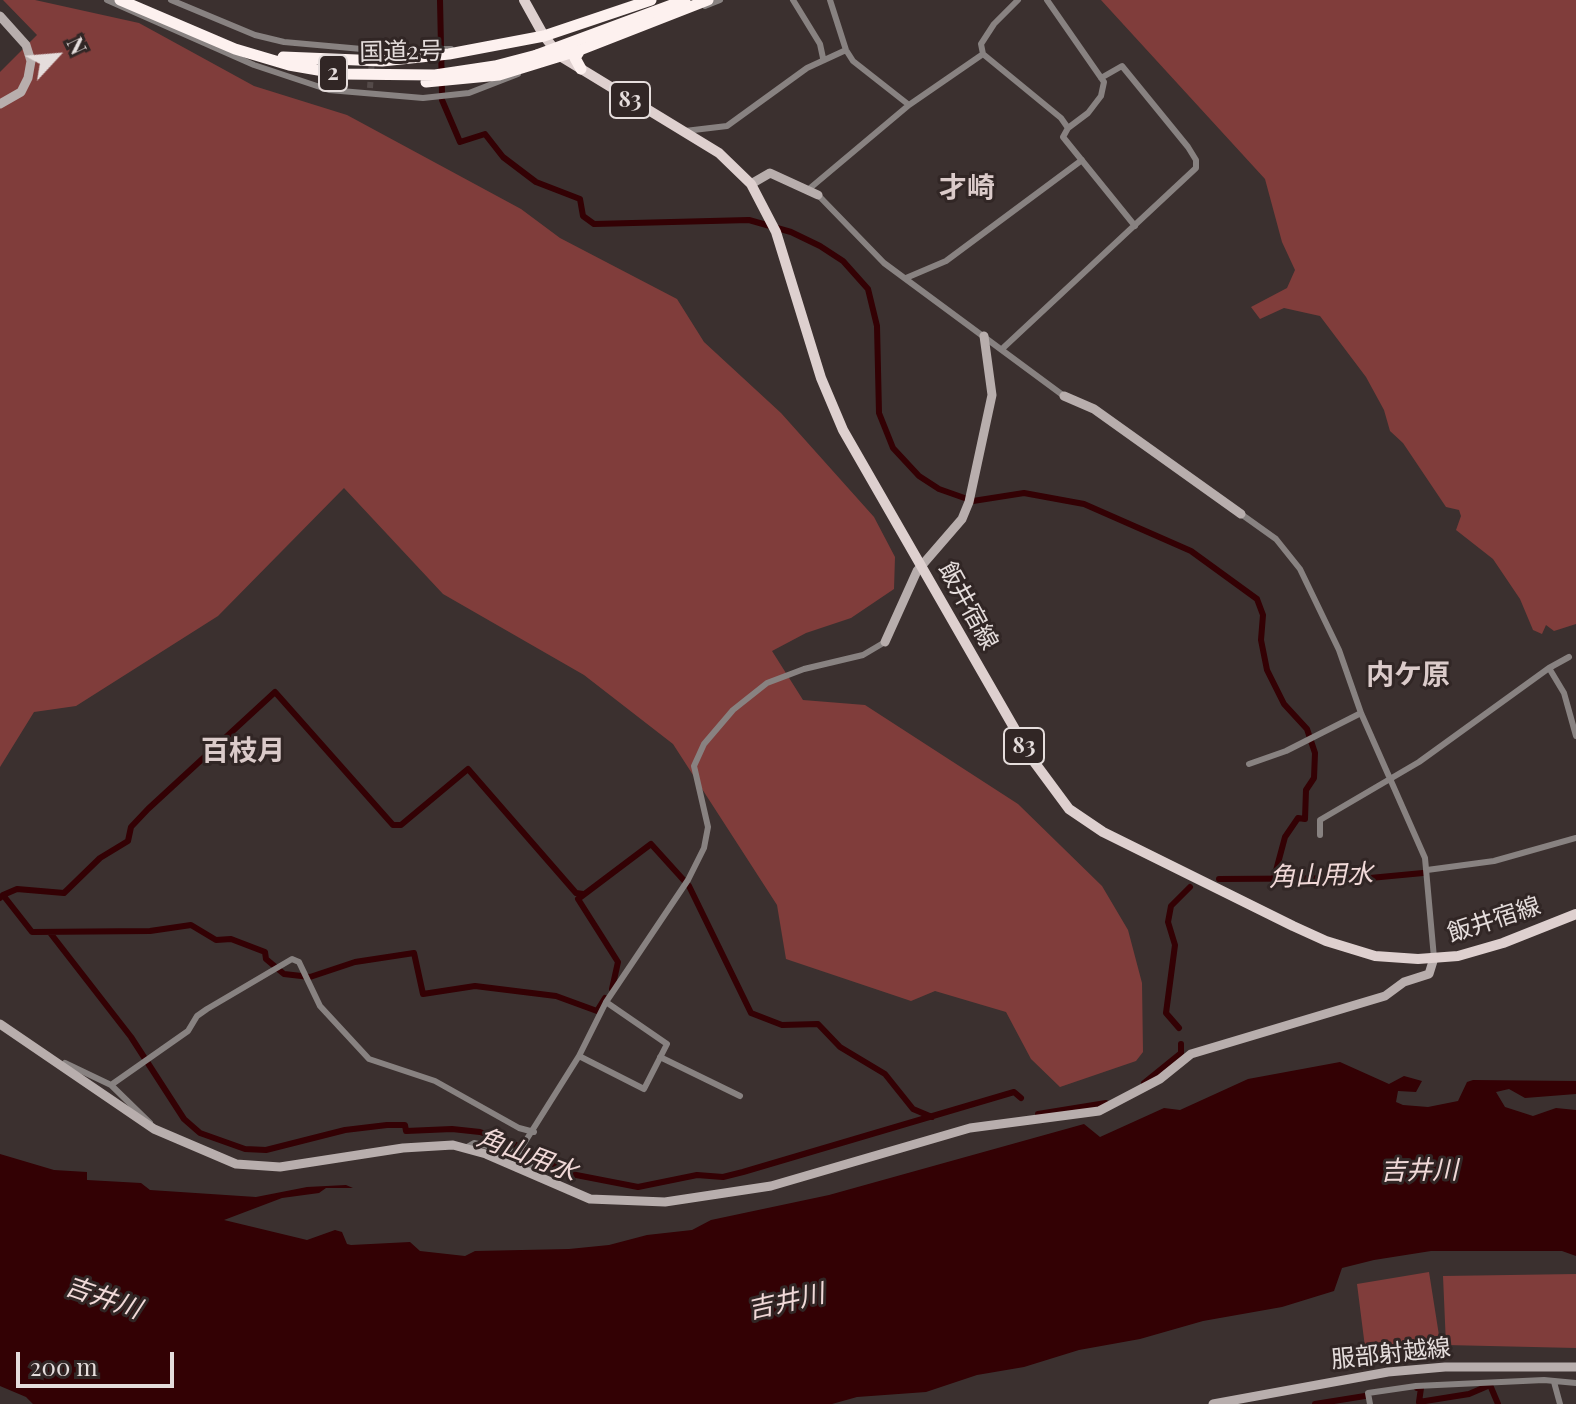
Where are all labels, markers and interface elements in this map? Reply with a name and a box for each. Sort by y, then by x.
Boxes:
north arrow [16,16,96,96]
text: N [61,32,95,59]
street label: 国道2号 [359,37,443,67]
road number: 2 [319,55,347,91]
road number: 83 [610,82,650,118]
district label: 才崎 [939,171,995,205]
street label: 飯井宿線 [932,557,1004,655]
district label: 内ケ原 [1366,658,1450,692]
road number: 83 [1004,728,1044,764]
district label: 百枝月 [201,734,285,768]
water label: 角山用水 [1268,859,1374,893]
street label: 飯井宿線 [1444,891,1544,949]
water label: 角山用水 [473,1122,581,1188]
water label: 吉井川 [1380,1155,1458,1187]
water label: 吉井川 [61,1271,145,1325]
water label: 吉井川 [744,1278,828,1326]
street label: 服部射越線 [1330,1333,1452,1375]
scale bar [20,1336,178,1386]
text: 200 m [30,1350,98,1382]

